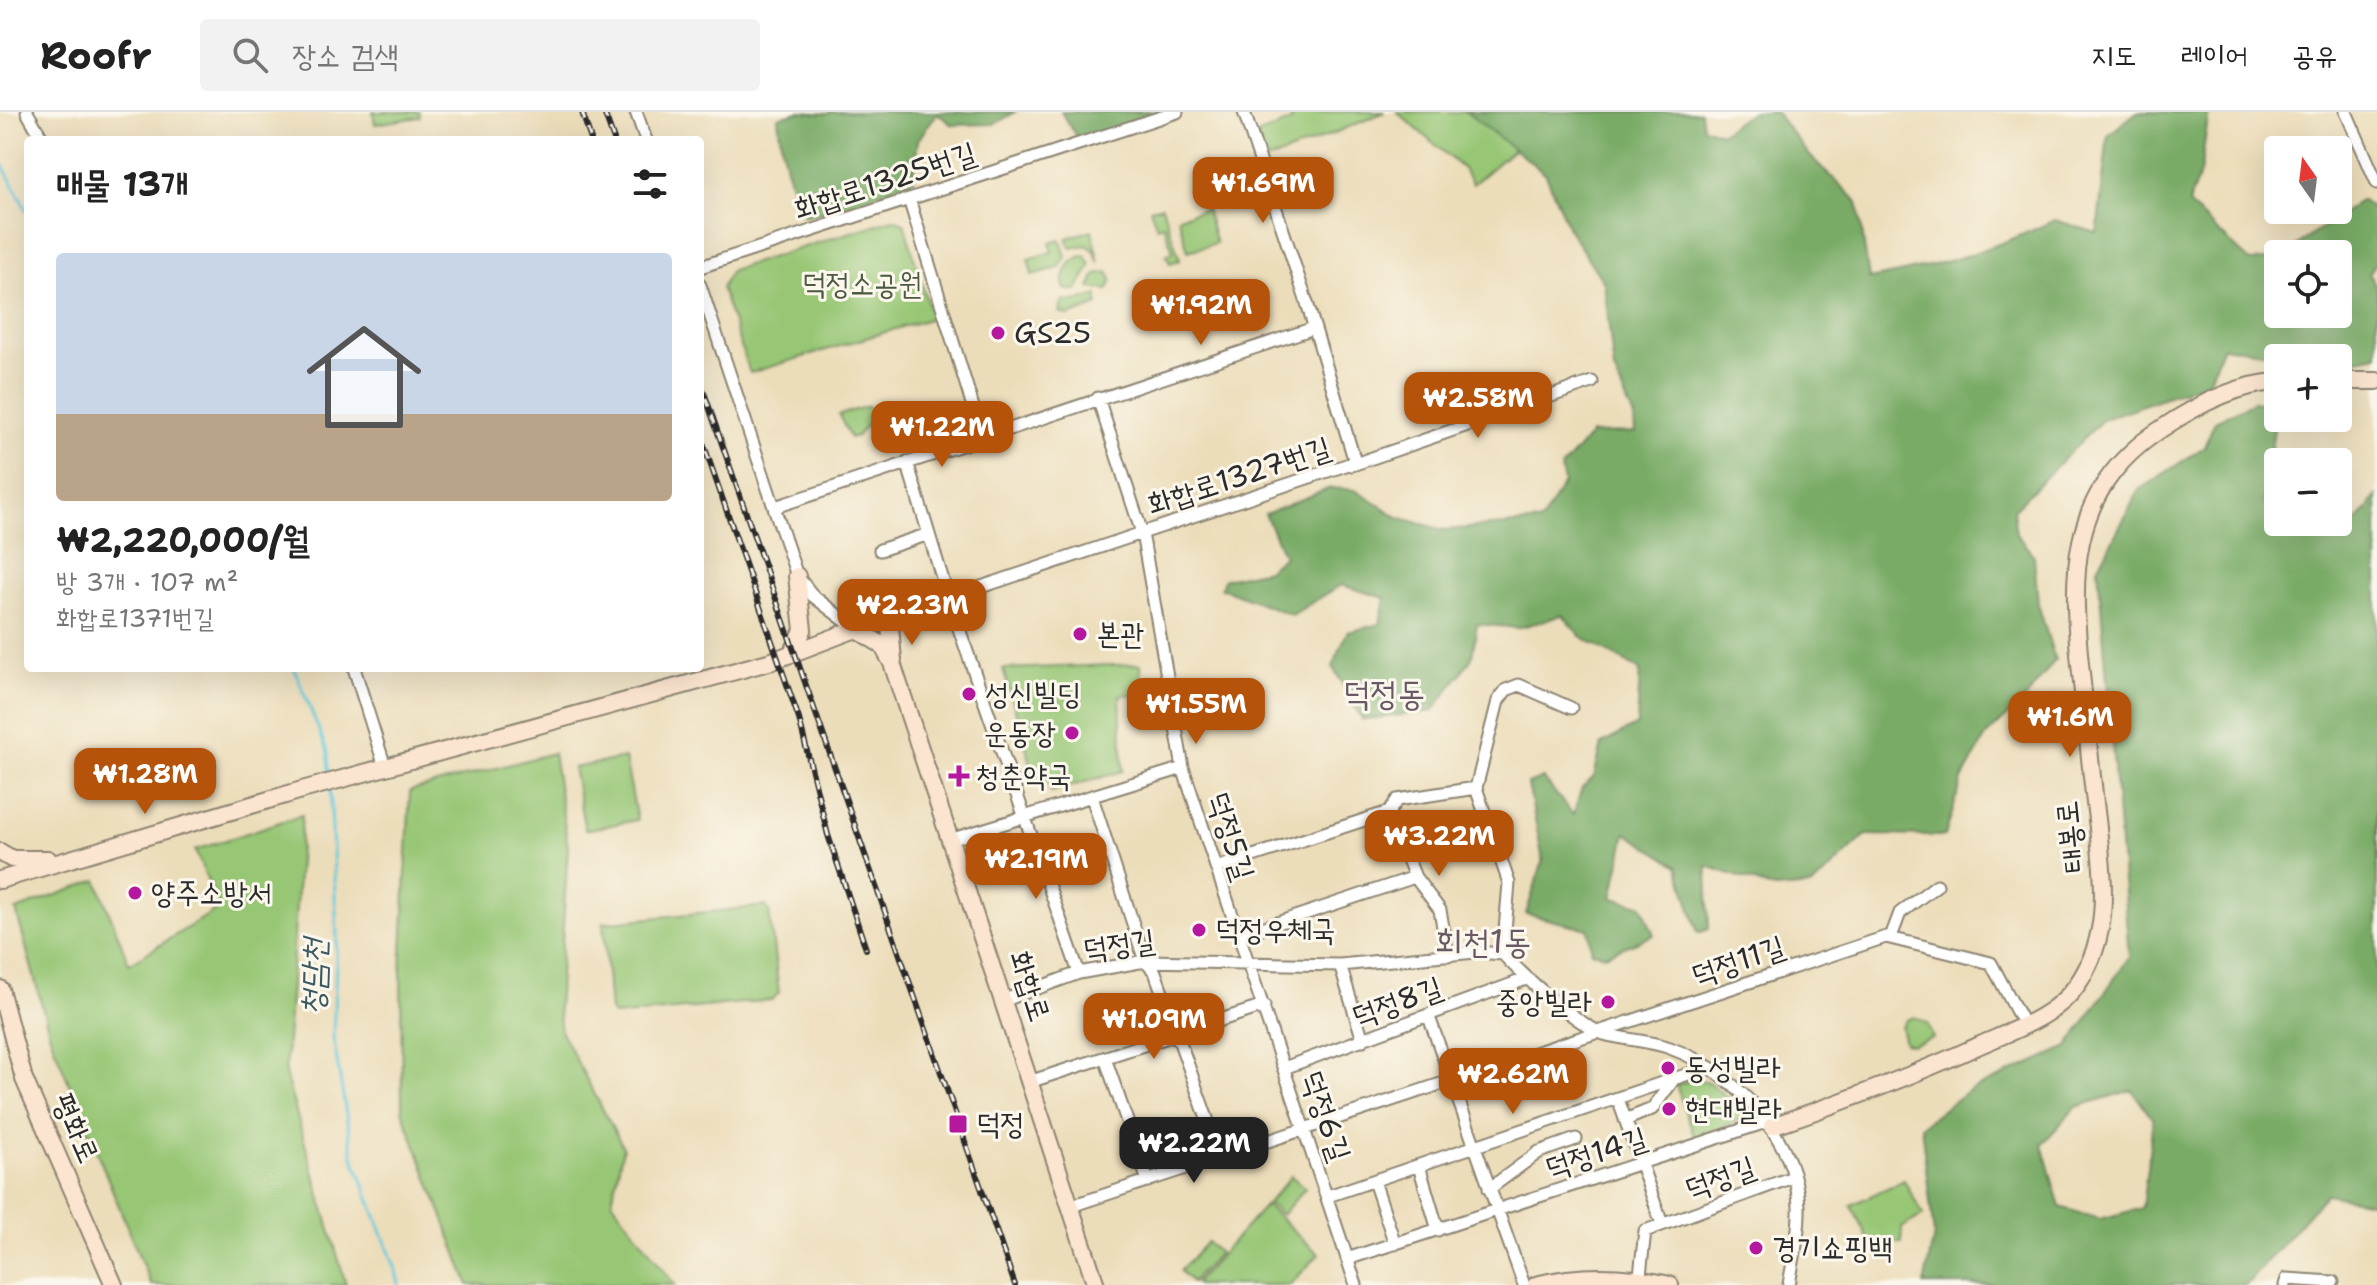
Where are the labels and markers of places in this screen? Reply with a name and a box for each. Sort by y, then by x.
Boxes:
pin: ₩1.69M [1198,157,1328,225]
pin: ₩1.92M [1136,279,1266,347]
place label: GS25 [1014,312,1091,353]
marker: GS25 [989,324,1007,342]
pin: ₩2.58M [1413,372,1543,440]
pin: ₩1.22M [877,401,1007,469]
pin: ₩2.23M [847,579,977,647]
place label: 본관 [1096,613,1144,654]
marker: 본관 [1071,625,1089,643]
place label: 성신빌딩 [985,673,1082,714]
pin: ₩1.55M [1131,678,1261,746]
marker: 성신빌딩 [960,685,978,703]
pin: ₩1.6M [2014,691,2126,759]
place label: 운동장 [984,712,1056,753]
marker: 운동장 [1063,724,1081,742]
pin: ₩1.28M [80,748,210,816]
place label: 청춘약국 [975,755,1072,796]
marker: 청춘약국 [950,767,968,785]
pin: ₩3.22M [1374,810,1504,878]
pin: ₩2.19M [971,833,1101,901]
place label: 양주소방서 [151,872,272,913]
marker: 양주소방서 [126,884,144,902]
place label: 덕정우체국 [1215,909,1336,950]
marker: 덕정우체국 [1190,921,1208,939]
place label: 중앙빌라 [1495,981,1592,1022]
pin: ₩1.09M [1089,993,1219,1061]
marker: 중앙빌라 [1599,993,1617,1011]
place label: 동성빌라 [1684,1047,1781,1088]
pin: ₩2.62M [1448,1048,1578,1116]
marker: 동성빌라 [1659,1059,1677,1077]
place label: 현대빌라 [1685,1088,1782,1129]
marker: 현대빌라 [1660,1100,1678,1118]
place label: 덕정 [976,1103,1024,1144]
marker: 덕정 [947,1113,969,1135]
pin: ₩2.22M [1129,1117,1259,1185]
place label: 경기쇼핑백 [1772,1227,1893,1268]
marker: 경기쇼핑백 [1747,1239,1765,1257]

